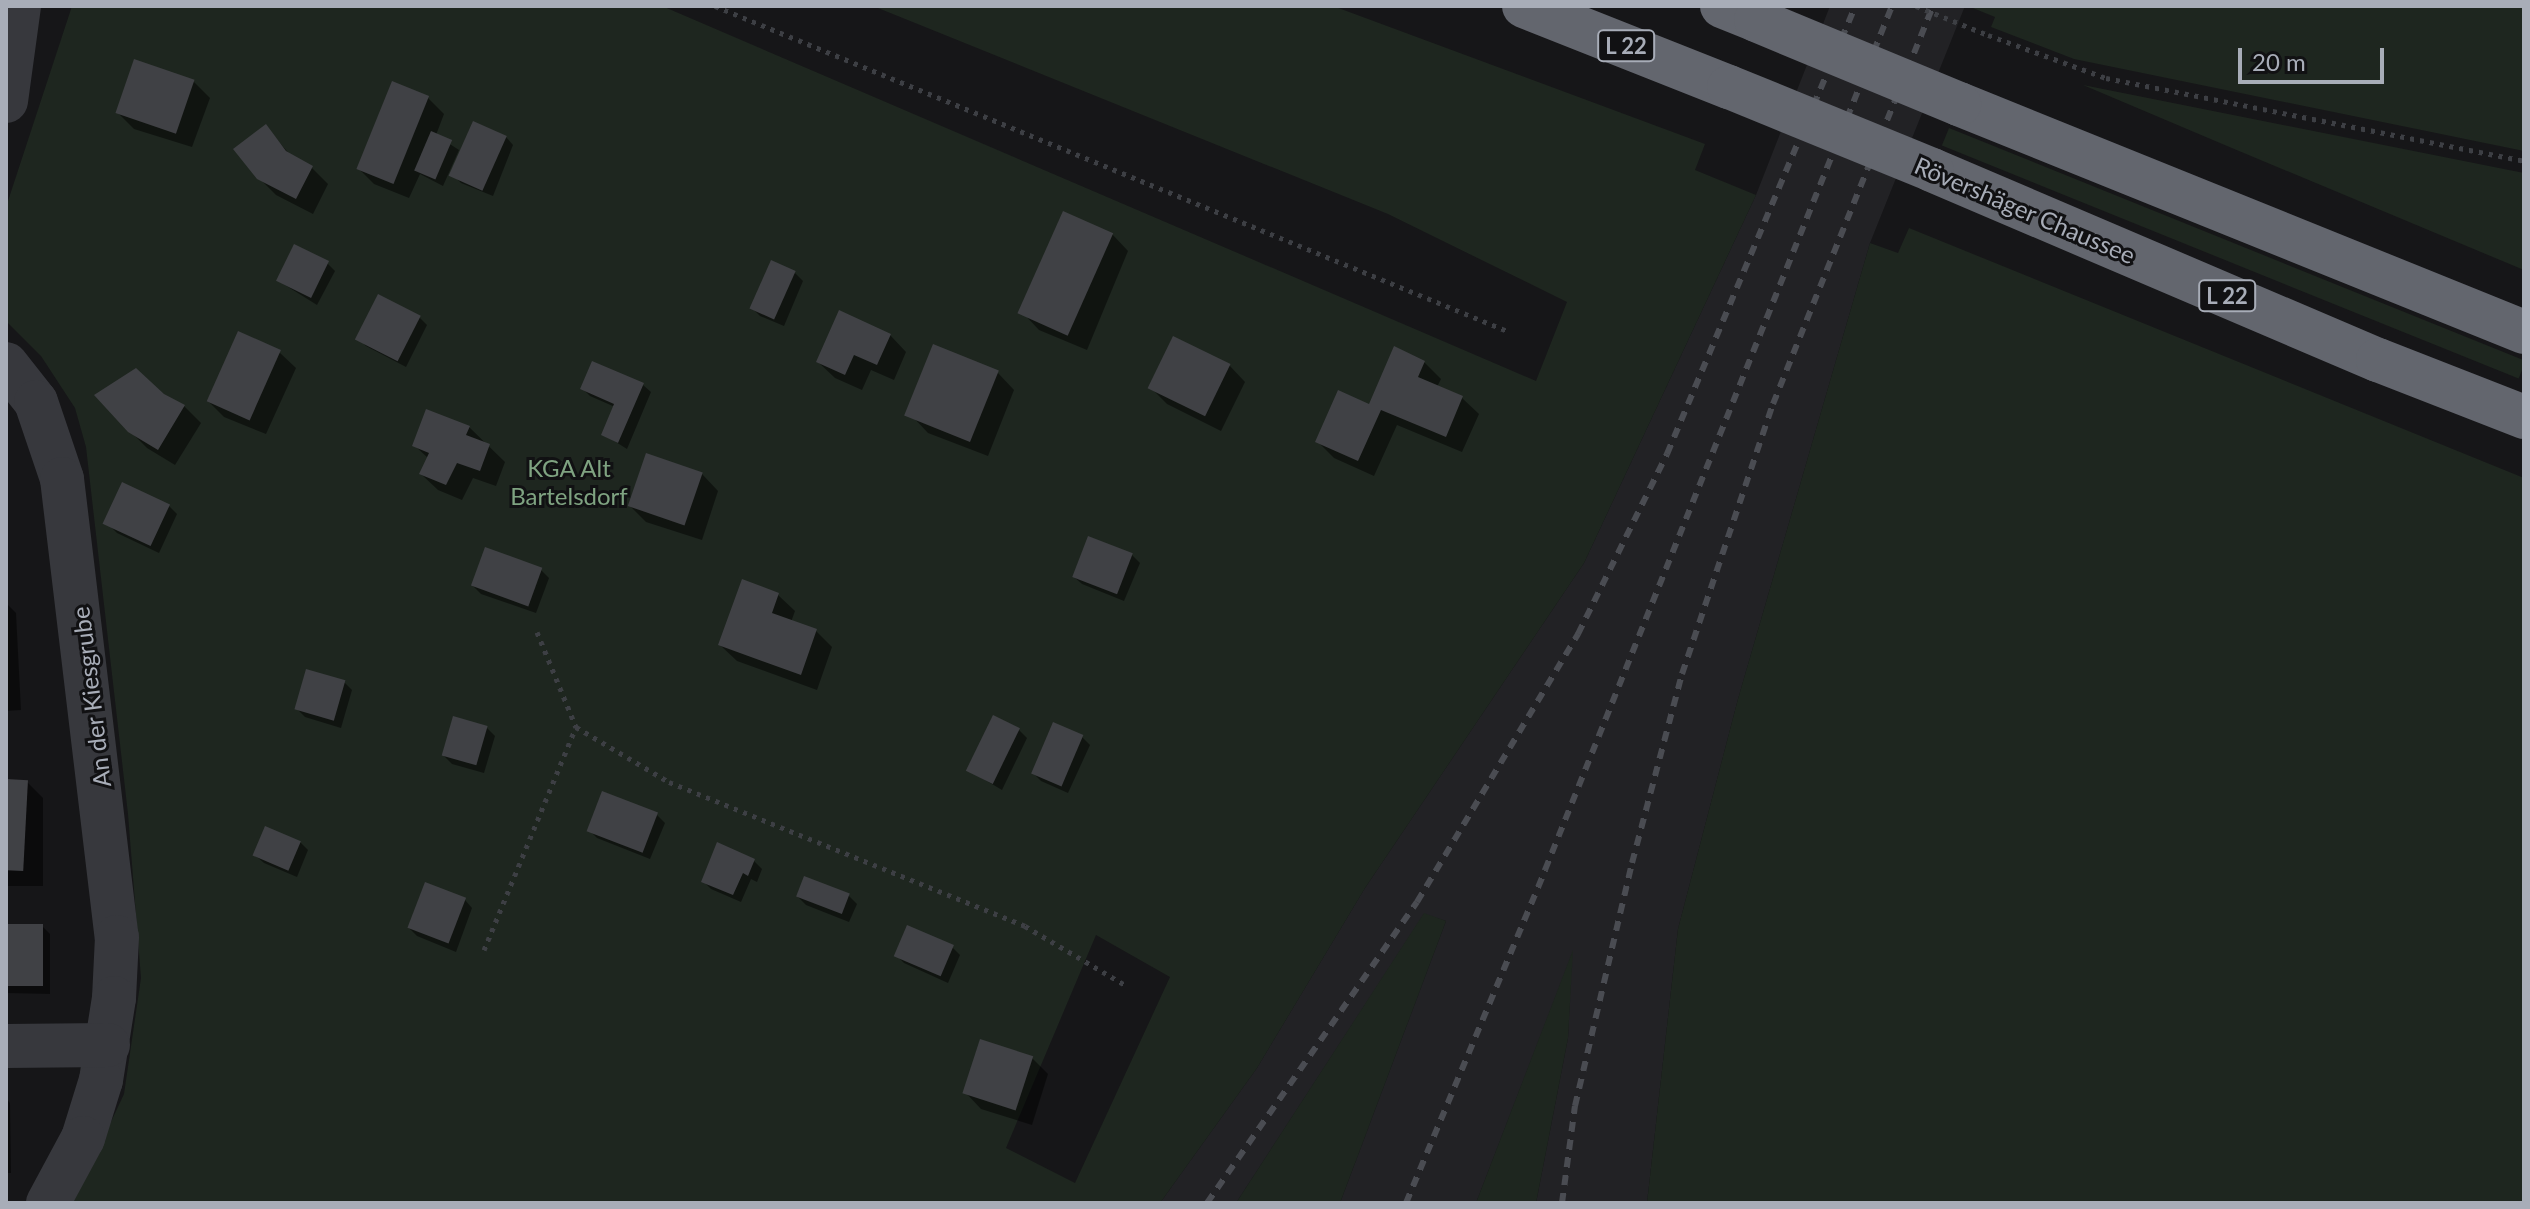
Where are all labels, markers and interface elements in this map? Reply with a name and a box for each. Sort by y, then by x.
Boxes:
road number: L 22 [1596,28,1656,64]
scale bar [2242,32,2388,82]
text: 20 m [2252,47,2306,76]
street label: Rövershäger Chaussee [1910,150,2140,270]
road number: L 22 [2197,278,2257,314]
park label: KGA Alt Bartelsdorf [510,454,628,510]
street label: An der Kiesgrube [66,605,116,789]

